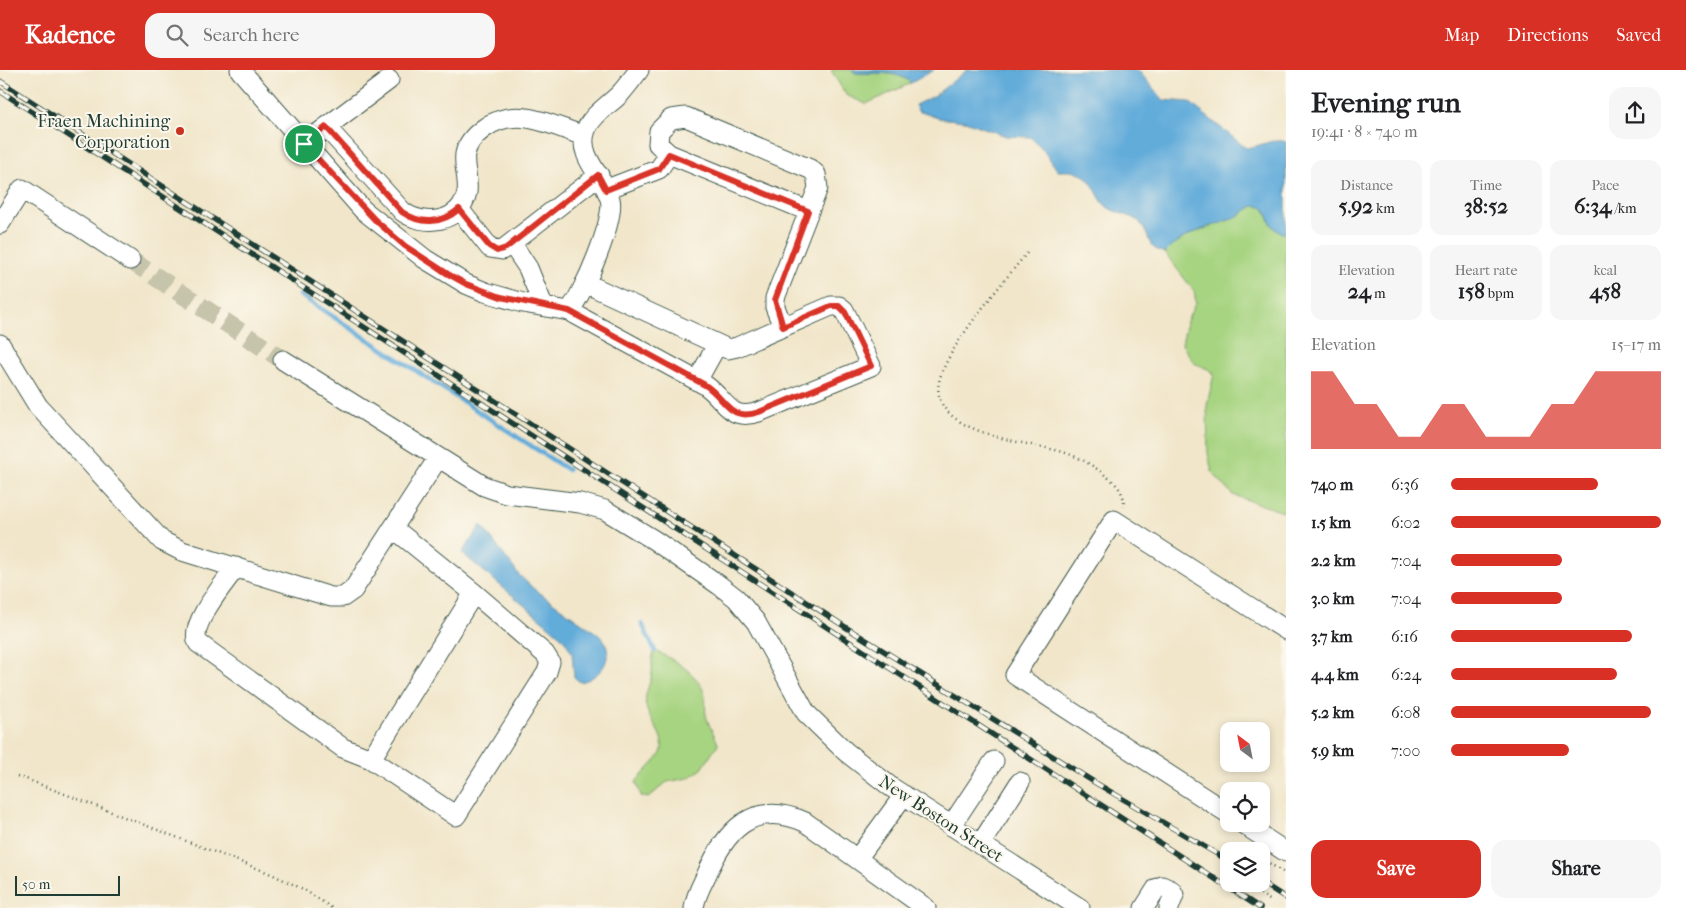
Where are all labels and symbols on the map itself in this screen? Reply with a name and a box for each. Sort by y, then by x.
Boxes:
place label: Fraen Machining Corporation [37,111,171,153]
pin [283,123,325,165]
marker: Fraen Machining Corporation [174,125,186,137]
north arrow [1220,722,1270,772]
street label: New Boston Street [875,771,1008,867]
scale bar [15,873,120,896]

